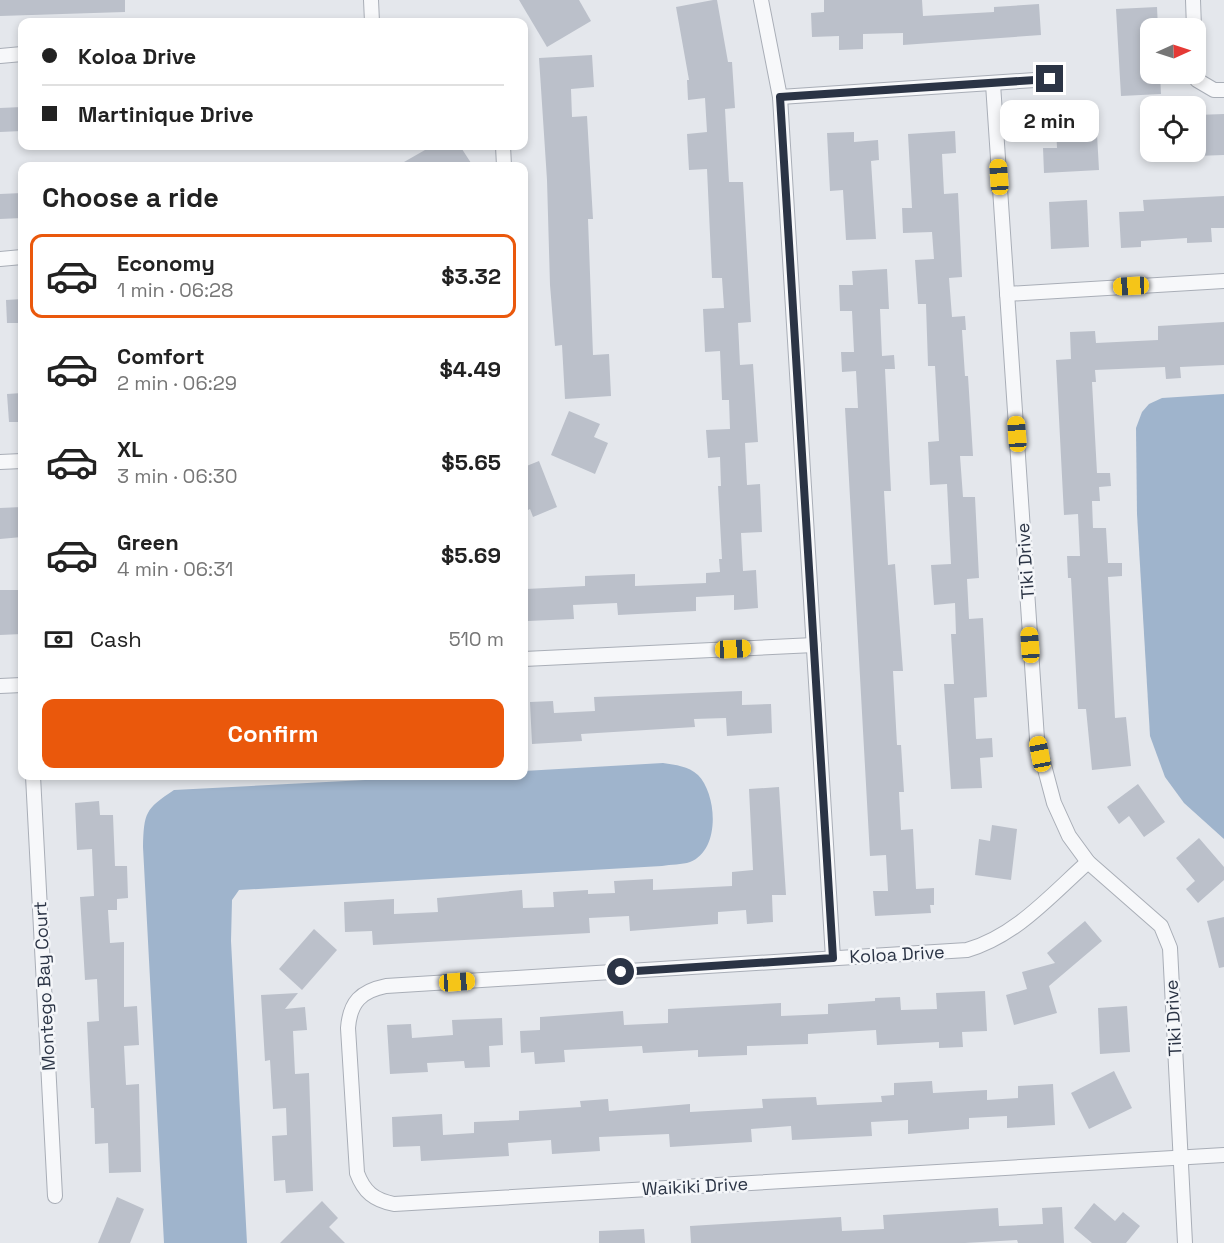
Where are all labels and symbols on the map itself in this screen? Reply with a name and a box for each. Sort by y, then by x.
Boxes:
north arrow [1140,18,1206,84]
route end [1036,65,1063,92]
callout: 2 min [1000,100,1100,142]
car [989,158,1009,196]
car [1113,276,1149,296]
car [1007,415,1027,453]
street label: Tiki Drive [1011,522,1039,600]
car [1020,626,1040,664]
car [715,639,751,659]
car [1028,735,1052,773]
street label: Montego Bay Court [28,901,60,1071]
street label: Koloa Drive [849,940,945,968]
route start [607,958,634,985]
car [438,972,476,992]
street label: Tiki Drive [1160,979,1186,1057]
street label: Waikiki Drive [641,1172,749,1200]

